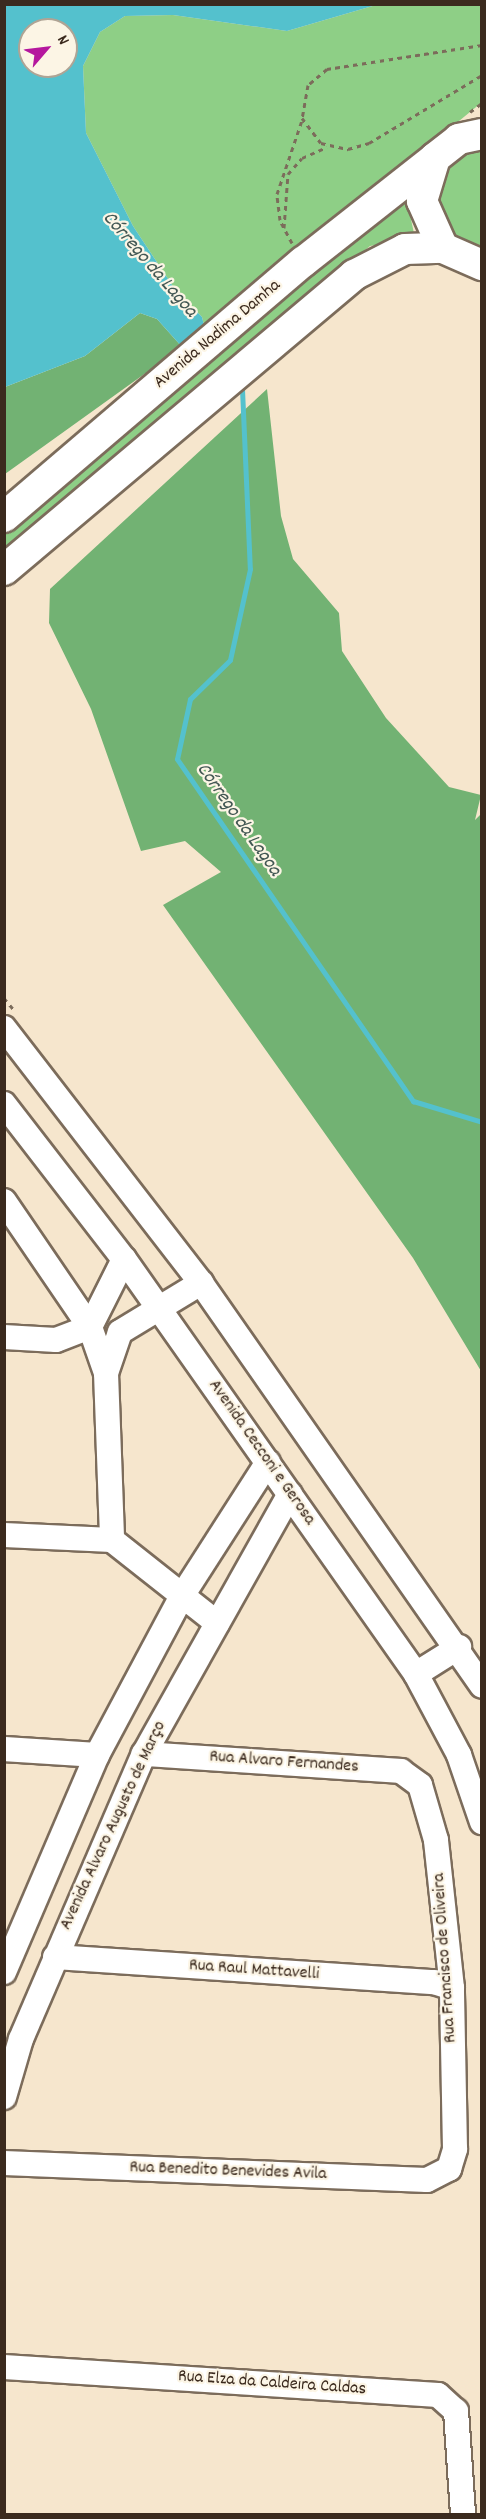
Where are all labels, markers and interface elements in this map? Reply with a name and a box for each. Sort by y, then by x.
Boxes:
north arrow [18,18,78,78]
text: N [51,31,75,49]
water label: Córrego da Lagoa [96,207,202,323]
street label: Avenida Nadima Damha [150,276,286,394]
water label: Córrego da Lagoa [190,759,286,881]
street label: Avenida Cecconi e Gerosa [203,1376,319,1530]
street label: Avenida Alvaro Augusto de Março [56,1718,172,1934]
street label: Rua Alvaro Fernandes [209,1747,359,1779]
street label: Rua Francisco de Oliveira [429,1872,463,2044]
street label: Rua Raul Mattavelli [188,1956,320,1986]
street label: Rua Benedito Benevides Avila [129,2158,327,2186]
street label: Rua Elza da Caldeira Caldas [177,2367,367,2401]

